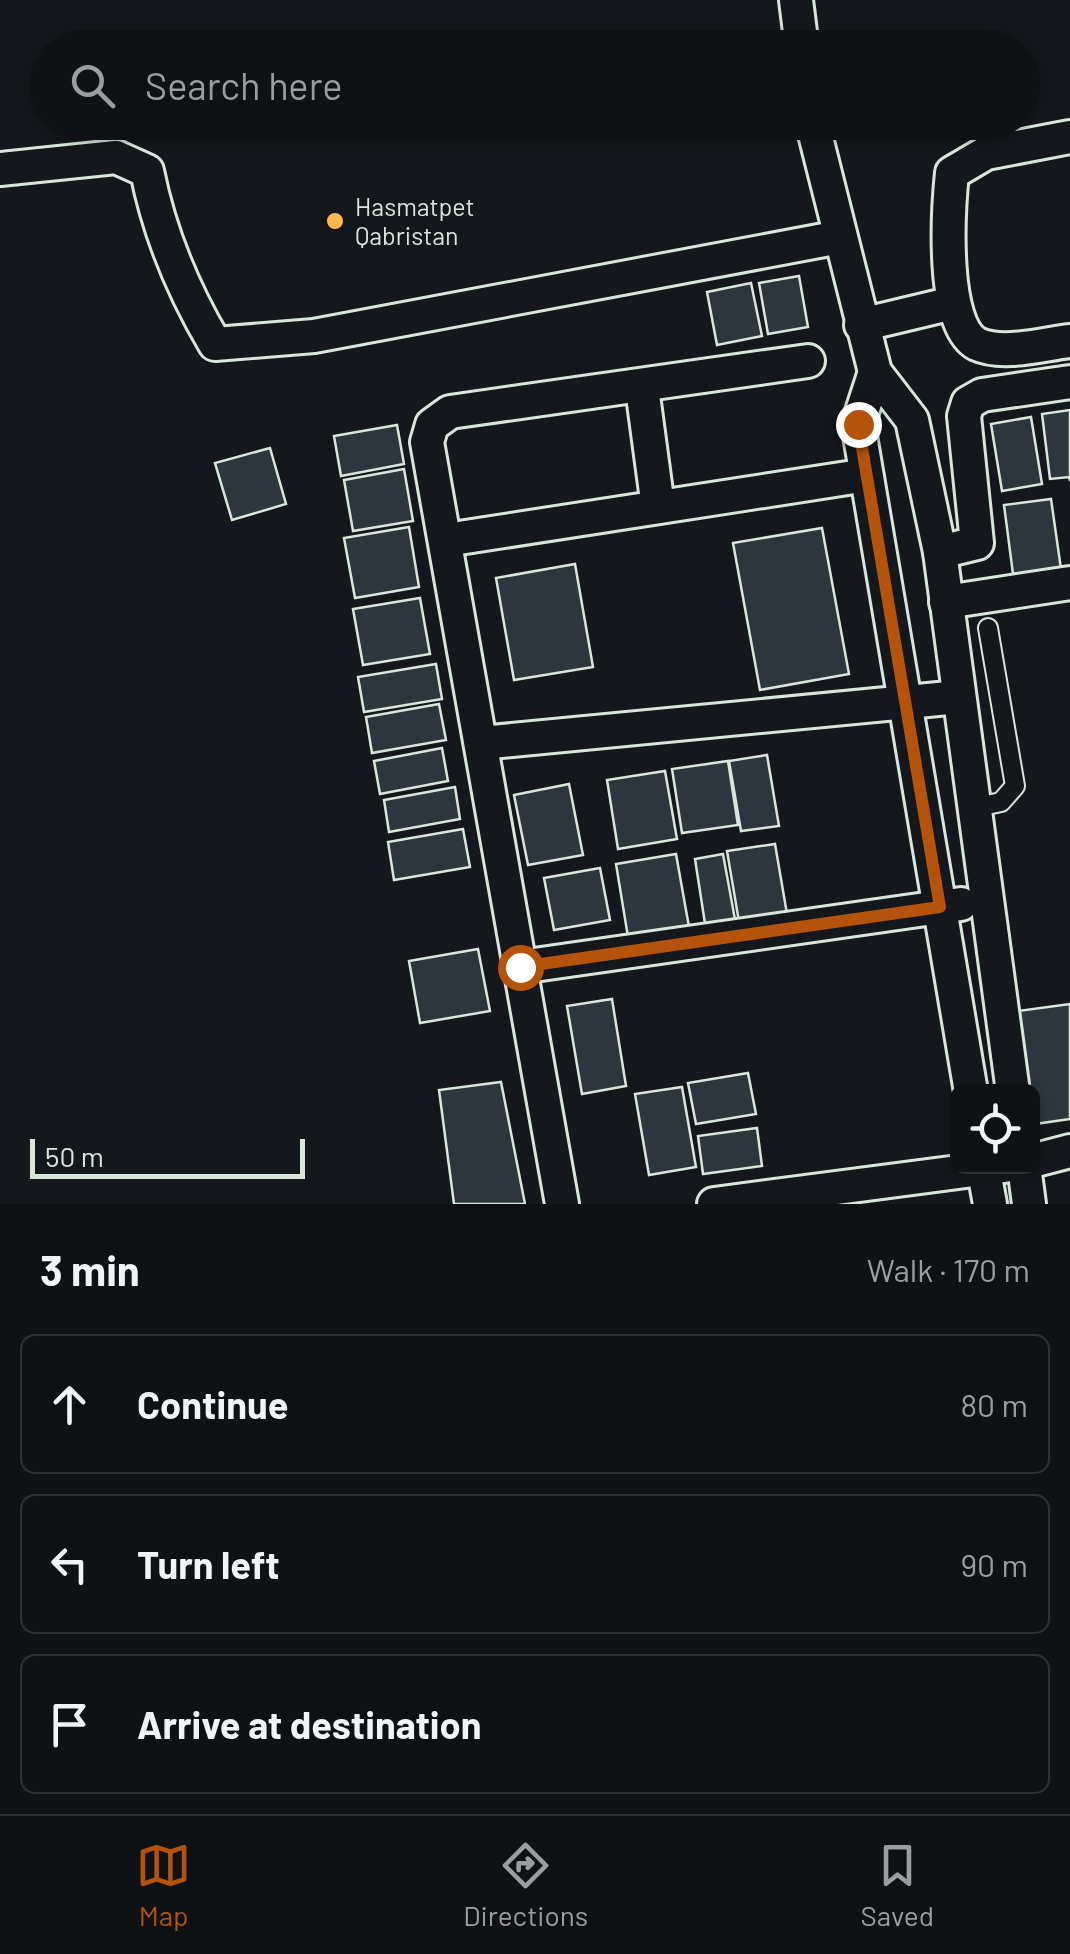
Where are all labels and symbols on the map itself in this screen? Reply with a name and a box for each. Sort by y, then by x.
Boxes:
place label: Hasmatpet Qabristan [355,191,474,250]
marker: Hasmatpet Qabristan [324,210,346,232]
route end [836,402,882,448]
route start [498,945,544,991]
scale bar [30,1134,305,1178]

